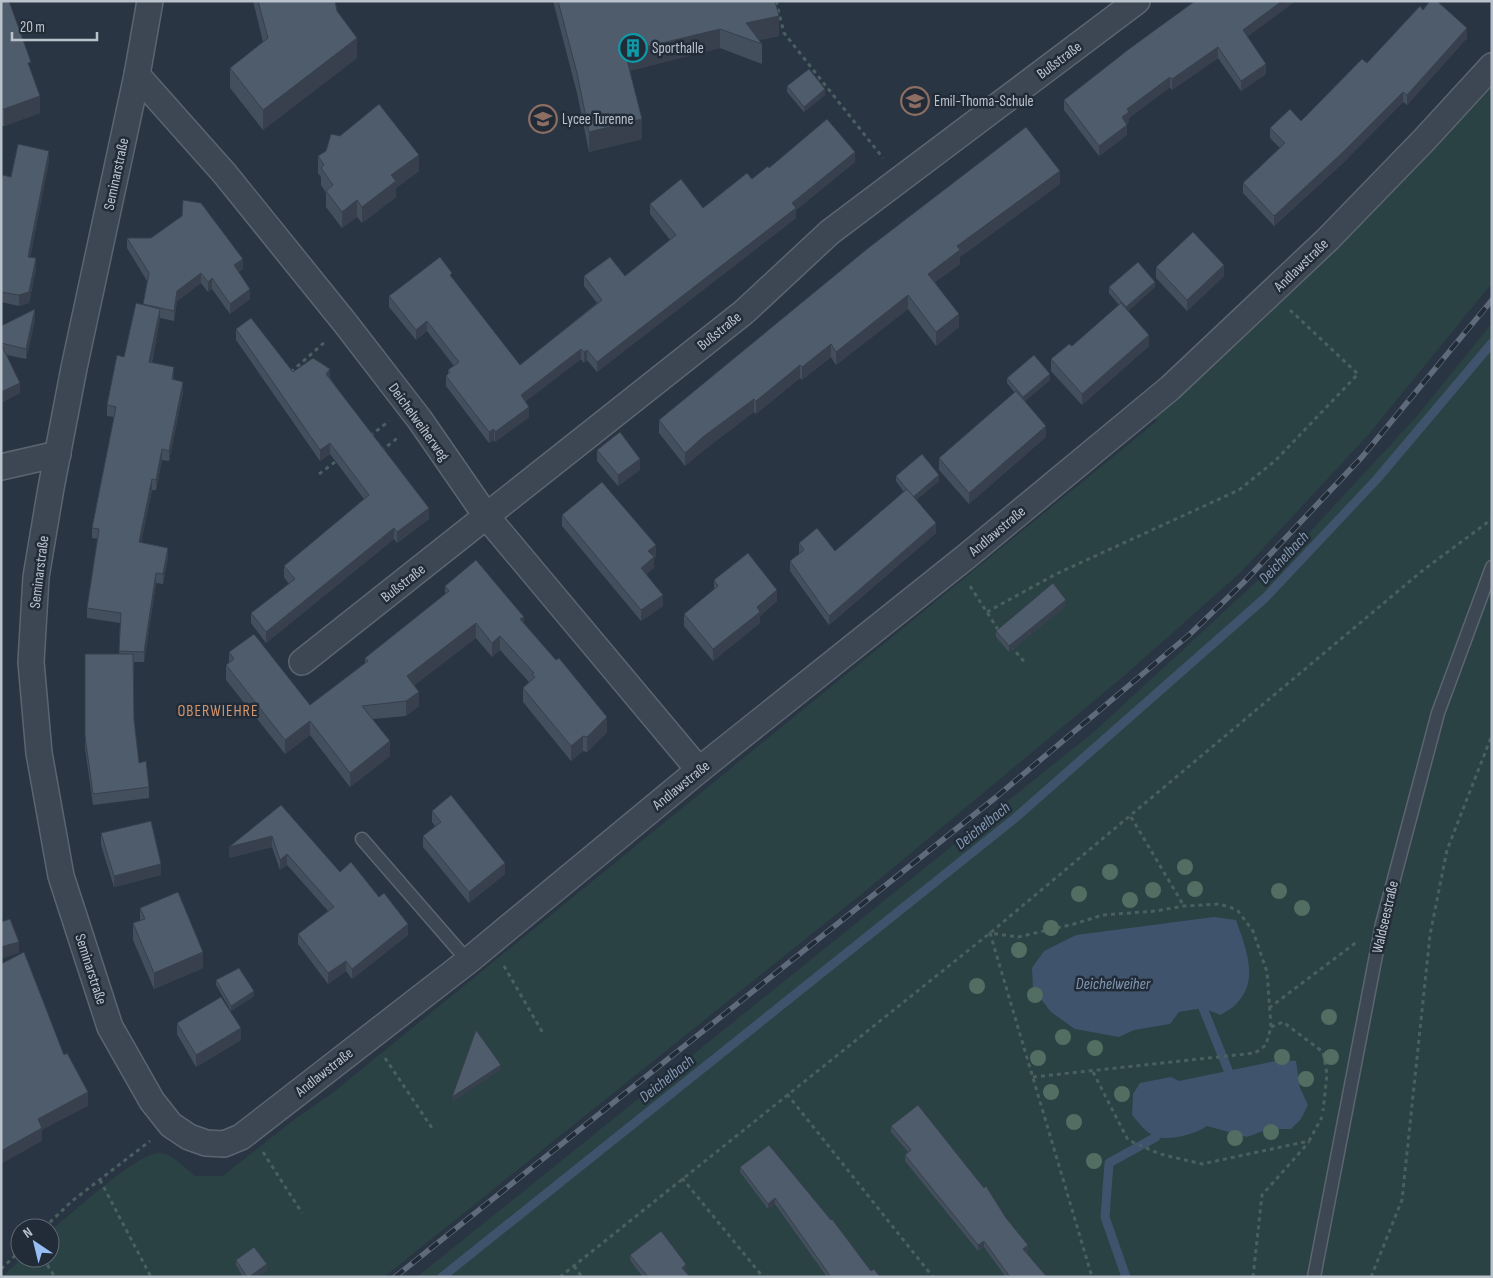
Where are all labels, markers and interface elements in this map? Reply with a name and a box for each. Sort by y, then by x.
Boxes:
scale bar [12,10,98,42]
text: 20 m [20,18,45,37]
building icon: Sporthalle [618,33,648,63]
street label: Bußstraße [1033,37,1086,83]
place label: Sporthalle [652,39,704,58]
school or university icon: Emil-Thoma-Schule [900,86,930,116]
place label: Emil-Thoma-Schule [934,92,1034,111]
school or university icon: Lycee Turenne [528,104,558,134]
place label: Lycee Turenne [562,110,634,129]
street label: Seminarstraße [100,136,133,212]
street label: Andlawstraße [1269,235,1333,297]
street label: Bußstraße [693,308,745,355]
street label: Deichelweiherweg [384,380,453,465]
street label: Andlawstraße [964,502,1030,561]
water label: Deichelbach [1255,528,1313,588]
street label: Seminarstraße [26,535,53,610]
street label: Bußstraße [377,560,429,607]
district label: OBERWIEHRE [177,702,259,721]
street label: Andlawstraße [648,756,714,815]
water label: Deichelbach [952,798,1014,854]
street label: Waldseestraße [1368,879,1403,955]
street label: Seminarstraße [70,931,111,1007]
water label: Deichelweiher [1076,975,1151,994]
street label: Andlawstraße [291,1044,357,1102]
water label: Deichelbach [636,1051,698,1107]
north arrow [10,1218,60,1268]
text: N [20,1224,36,1242]

